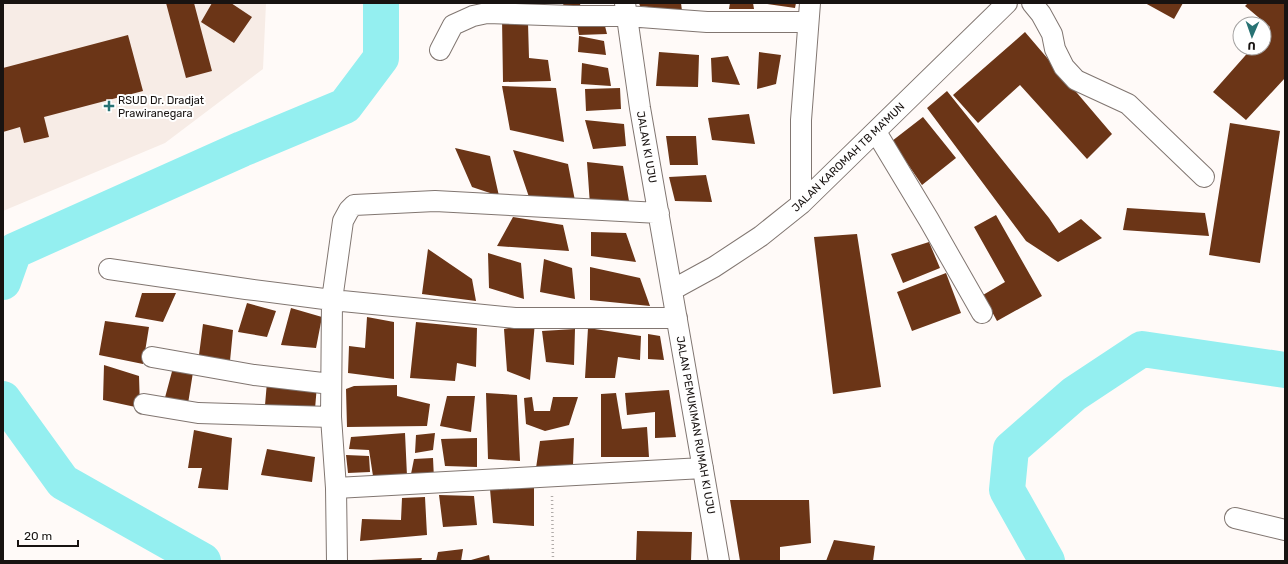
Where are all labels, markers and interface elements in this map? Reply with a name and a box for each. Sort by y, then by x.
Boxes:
north arrow [1232,16,1272,56]
text: U [1247,39,1256,52]
place label: RSUD Dr. Dradjat Prawiranegara [118,94,205,120]
marker: RSUD Dr. Dradjat Prawiranegara [103,100,115,112]
street label: JALAN KAROMAH TB MA'MUN [789,100,907,215]
street label: JALAN KI UJU [634,110,659,184]
street label: JALAN PEMUKIMAN RUMAH KI UJU [673,335,718,515]
scale bar [18,522,78,548]
text: 20 m [24,529,52,543]

